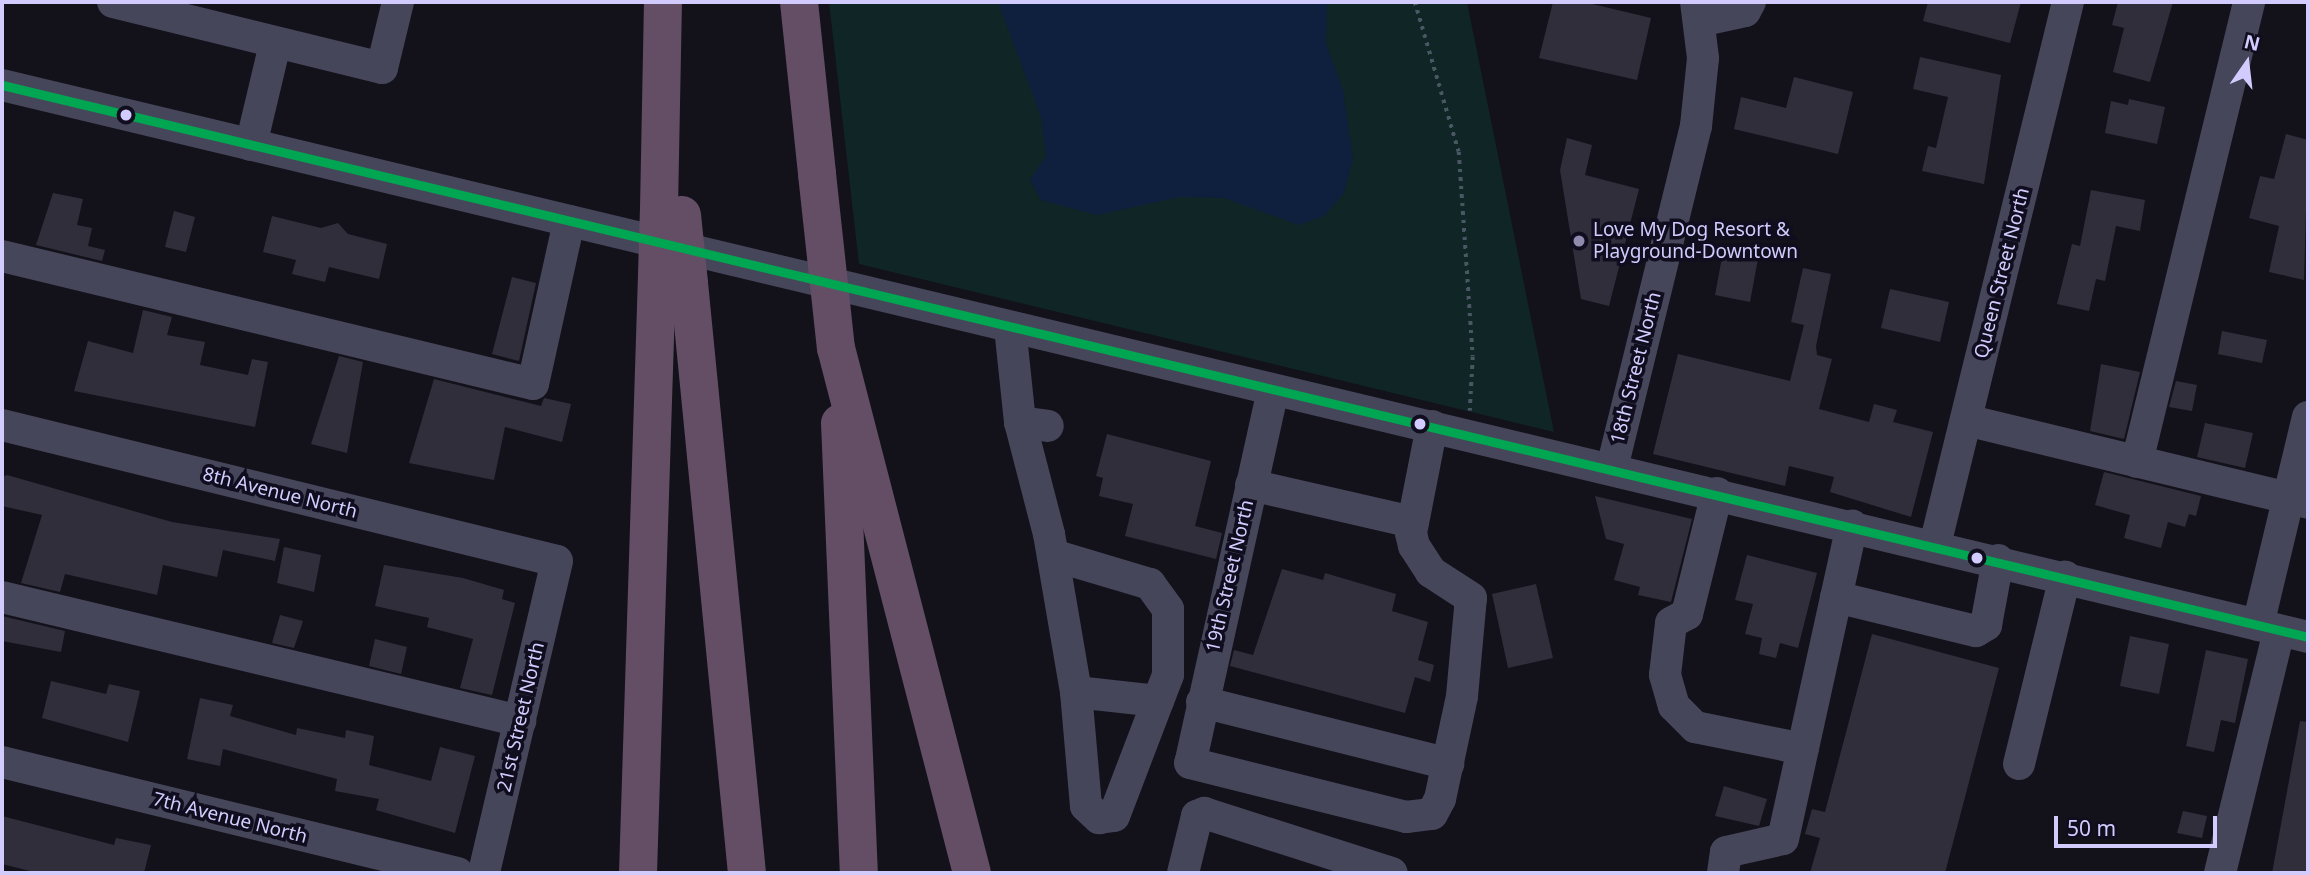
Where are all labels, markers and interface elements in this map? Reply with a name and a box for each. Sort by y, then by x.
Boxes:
north arrow [2212,28,2282,98]
text: N [2241,28,2263,57]
unlabelled marker [119,108,133,122]
street label: Queen Street North [1970,185,2034,361]
place label: Love My Dog Resort & Playground-Downtown [1593,219,1798,263]
marker: Love My Dog Resort & Playground-Downtown [1571,233,1587,249]
street label: 18th Street North [1606,290,1666,446]
unlabelled marker [1413,417,1427,431]
street label: 8th Avenue North [200,463,360,523]
street label: 19th Street North [1201,498,1259,654]
unlabelled marker [1970,551,1984,565]
street label: 21st Street North [493,640,549,794]
street label: 7th Avenue North [150,788,310,848]
scale bar [2058,802,2221,846]
text: 50 m [2067,814,2116,842]

